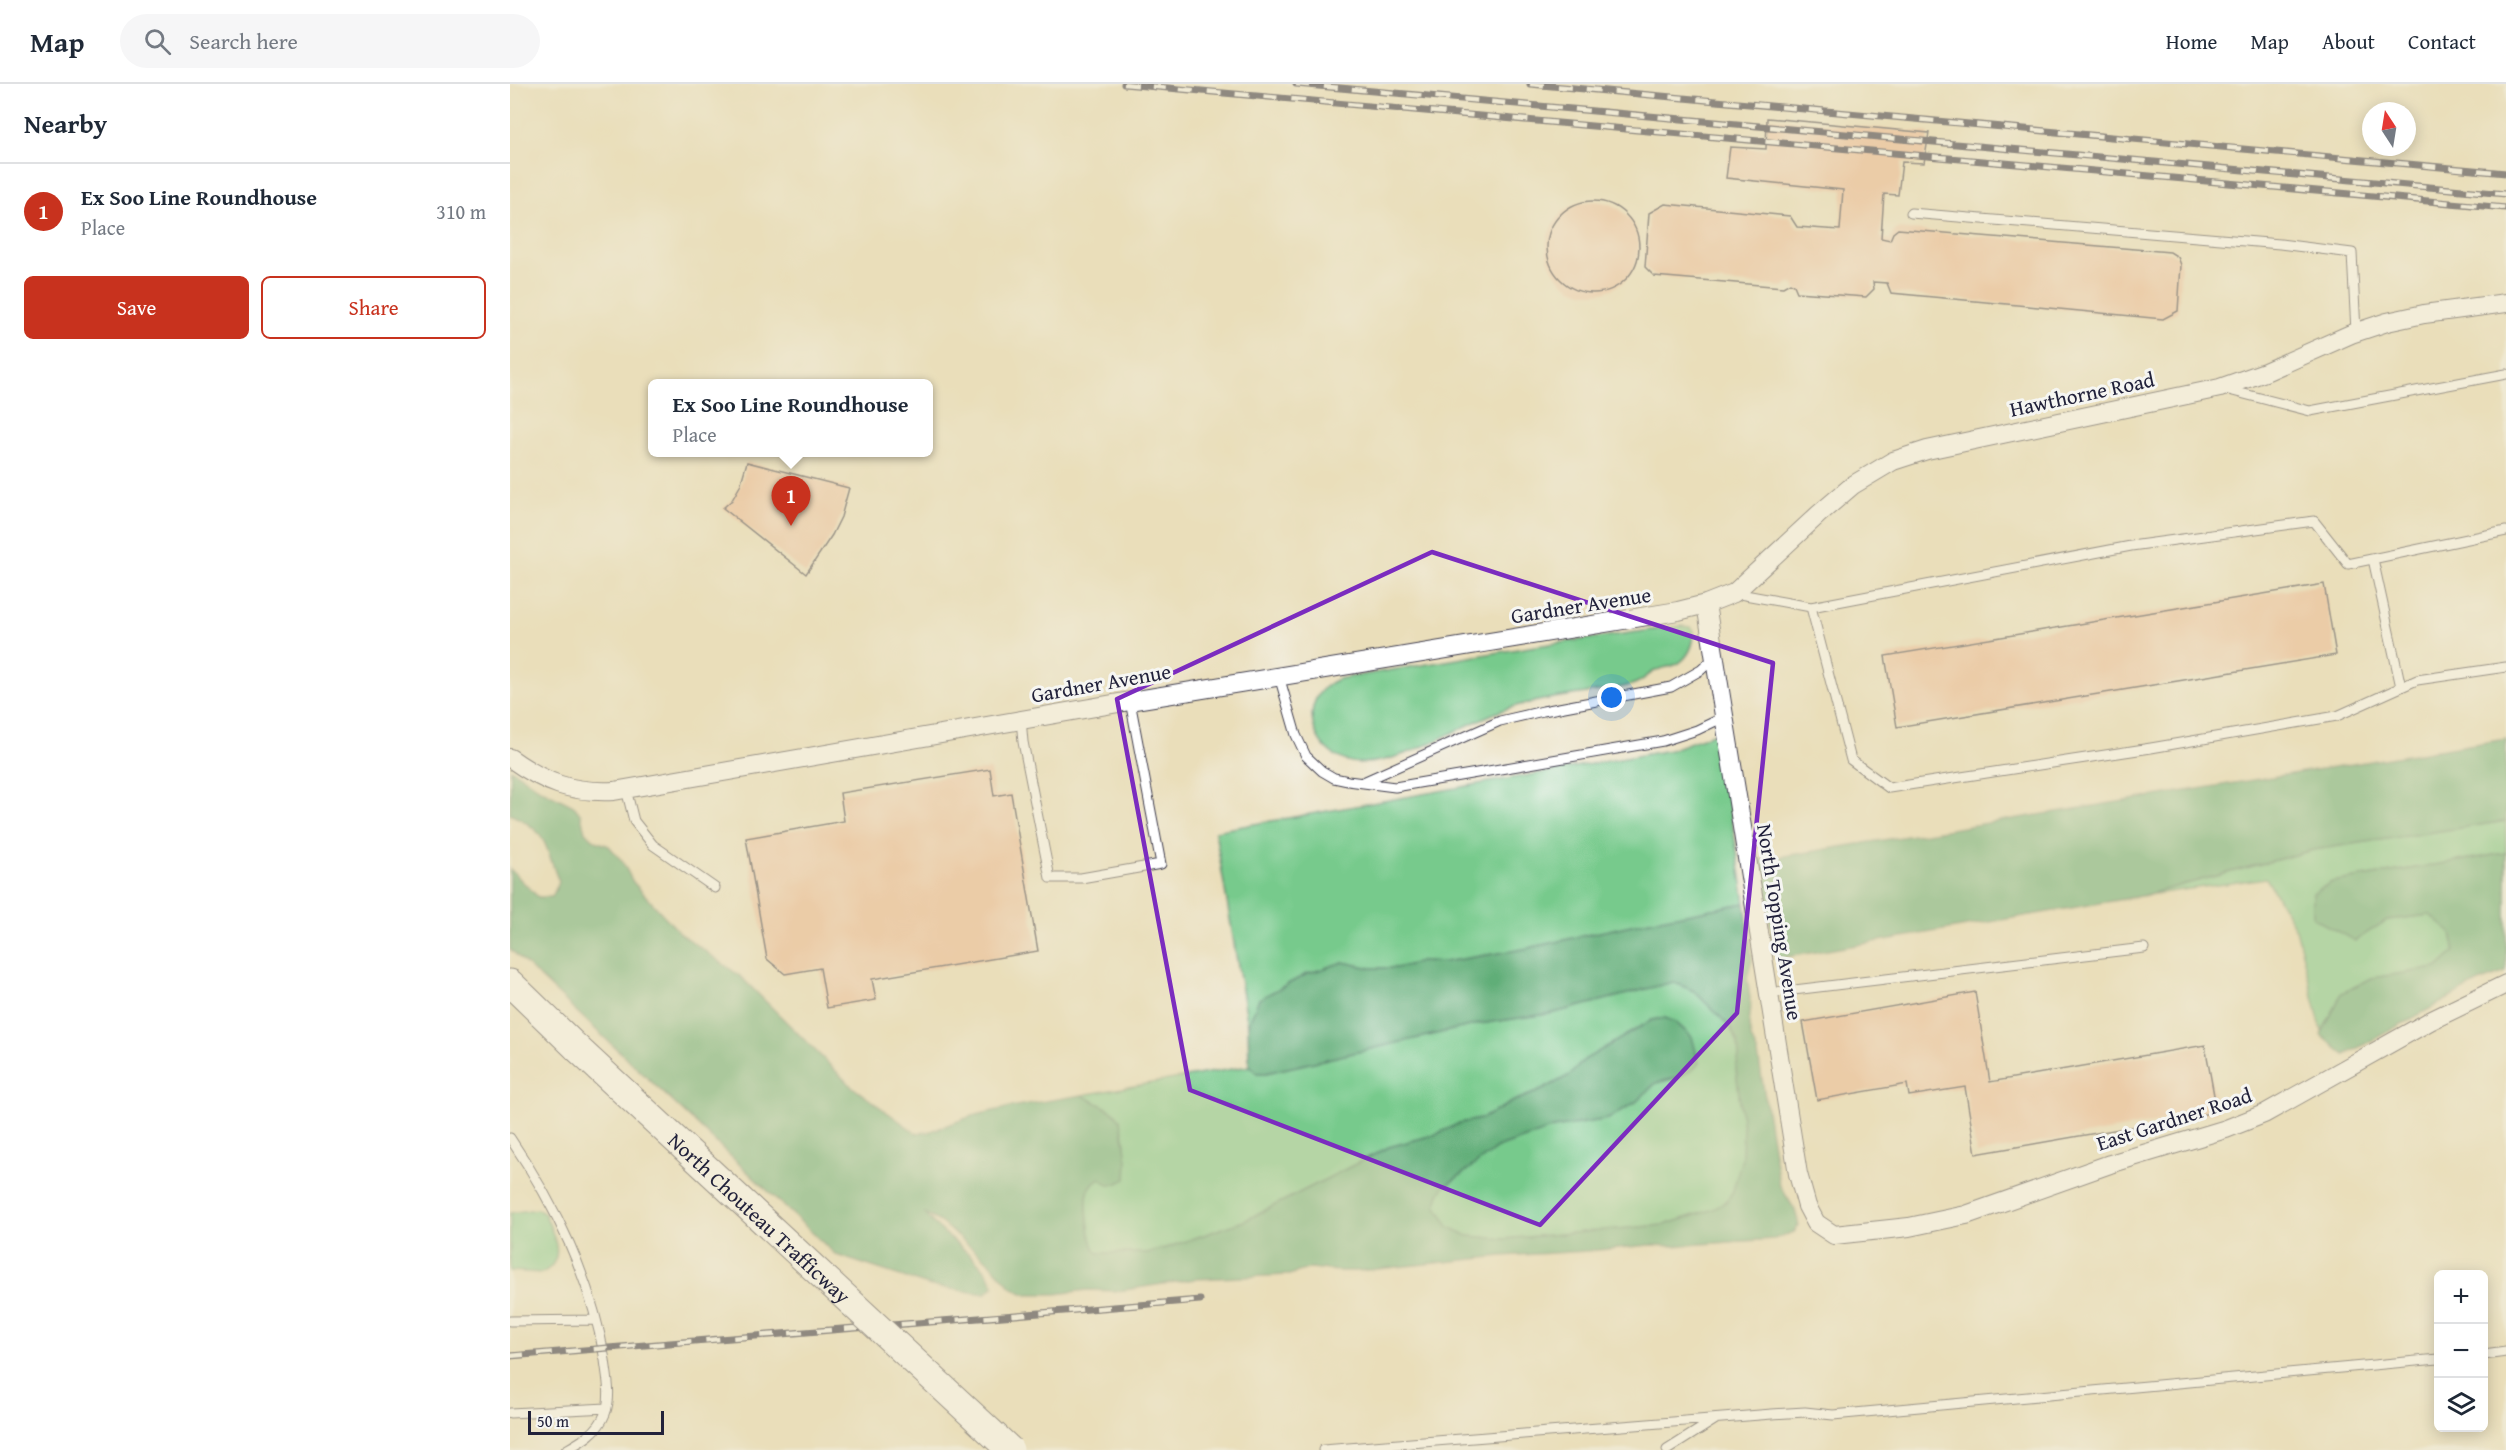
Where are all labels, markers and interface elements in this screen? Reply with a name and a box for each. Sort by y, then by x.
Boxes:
search box [120,14,540,68]
text: Map [30,21,84,62]
icon: search [141,25,174,58]
text: Search here [189,25,298,57]
text: Home [2166,26,2217,57]
text: Map [2250,26,2289,57]
text: About [2322,26,2375,57]
text: Contact [2408,26,2476,57]
north arrow [2362,102,2416,156]
text: Nearby [24,104,107,143]
text: Ex Soo Line Roundhouse [81,181,317,213]
text: 1 [38,197,49,226]
text: 310 m [436,197,486,226]
text: Place [81,213,125,242]
button: Save [24,276,249,339]
button: Share [261,276,486,339]
street label: Hawthorne Road [2007,363,2158,424]
popup [648,379,933,457]
text: Ex Soo Line Roundhouse [672,388,909,420]
text: Place [672,420,717,449]
pin: 1 [772,476,810,526]
street label: Gardner Avenue [1509,579,1653,631]
street label: Gardner Avenue [1029,655,1173,711]
your location [1597,683,1626,712]
street label: North Topping Avenue [1749,822,1811,1023]
street label: East Gardner Road [2092,1079,2256,1159]
street label: North Chouteau Trafficway [662,1125,858,1311]
map controls [2434,1270,2488,1432]
button: + [2434,1270,2488,1324]
button: − [2434,1324,2488,1378]
button: layers [2434,1378,2488,1432]
scale bar [528,1408,664,1436]
text: 50 m [537,1409,569,1433]

